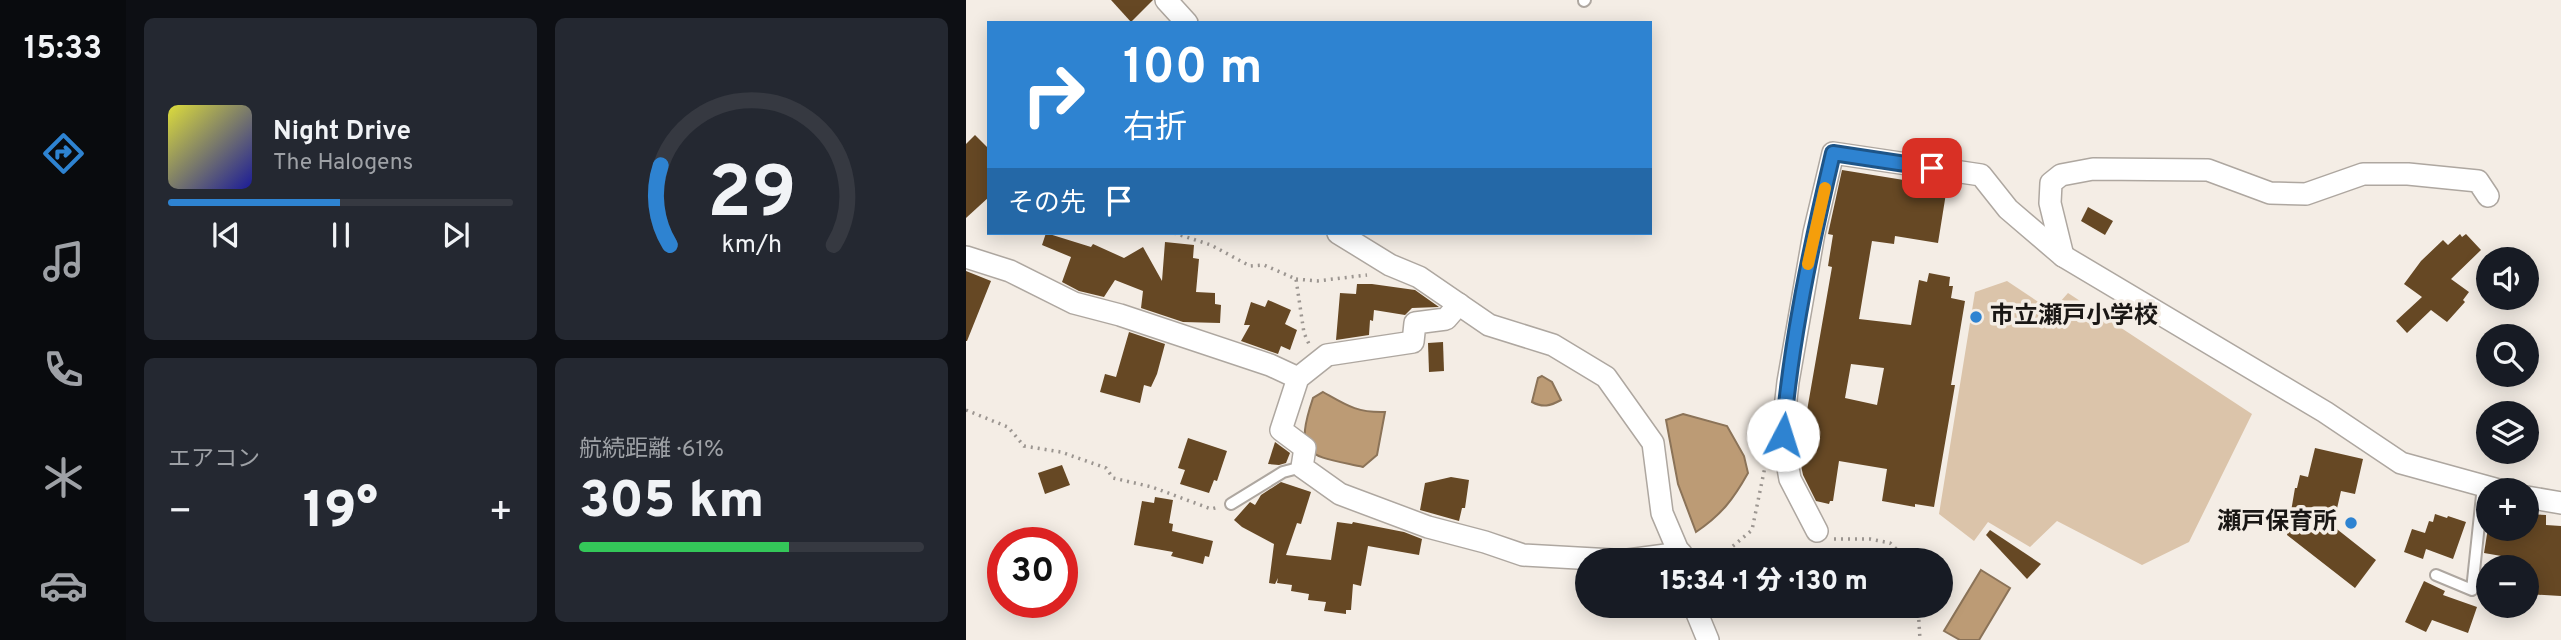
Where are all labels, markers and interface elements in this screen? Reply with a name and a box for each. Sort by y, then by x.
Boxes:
text: 15:33 [24,30,102,70]
text: 100 m [1123,39,1262,101]
icon: right [1008,49,1099,140]
text: 右折 [1123,109,1187,149]
text: Night Drive [273,116,411,149]
icon: directions [39,129,88,178]
pin [1902,138,1962,198]
text: The Halogens [273,149,413,178]
icon: arrive [1913,149,1951,187]
text: 29 [707,152,796,244]
icon: arrive [1100,182,1138,220]
text: その先 [1008,188,1086,221]
icon: previous [207,216,245,254]
icon: pause [322,216,360,254]
icon: next [437,216,475,254]
text: km/h [721,230,782,262]
icon: music [39,237,88,286]
map controls [2476,247,2539,618]
button: sound [2476,247,2539,310]
place label: 市立瀬戸小学校 [1990,302,2158,332]
marker: 市立瀬戸小学校 [1968,309,1984,325]
button: search [2476,324,2539,387]
icon: phone [39,345,88,394]
position arrow [1746,398,1820,472]
button: layers [2476,401,2539,464]
text: 航続距離 · 61% [579,436,724,465]
text: エアコン [168,446,260,475]
icon: climate [39,453,88,502]
text: 305 km [579,470,764,536]
button: + [2476,478,2539,541]
text: 19° [303,480,378,546]
text: − [168,489,193,538]
text: + [488,489,513,538]
place label: 瀬戸保育所 [2217,508,2337,538]
marker: 瀬戸保育所 [2343,515,2359,531]
speed limit sign: 30 [987,527,1078,618]
button: − [2476,555,2539,618]
icon: car [39,561,88,610]
text: 15:34 · 1 分 · 130 m [1660,566,1868,599]

